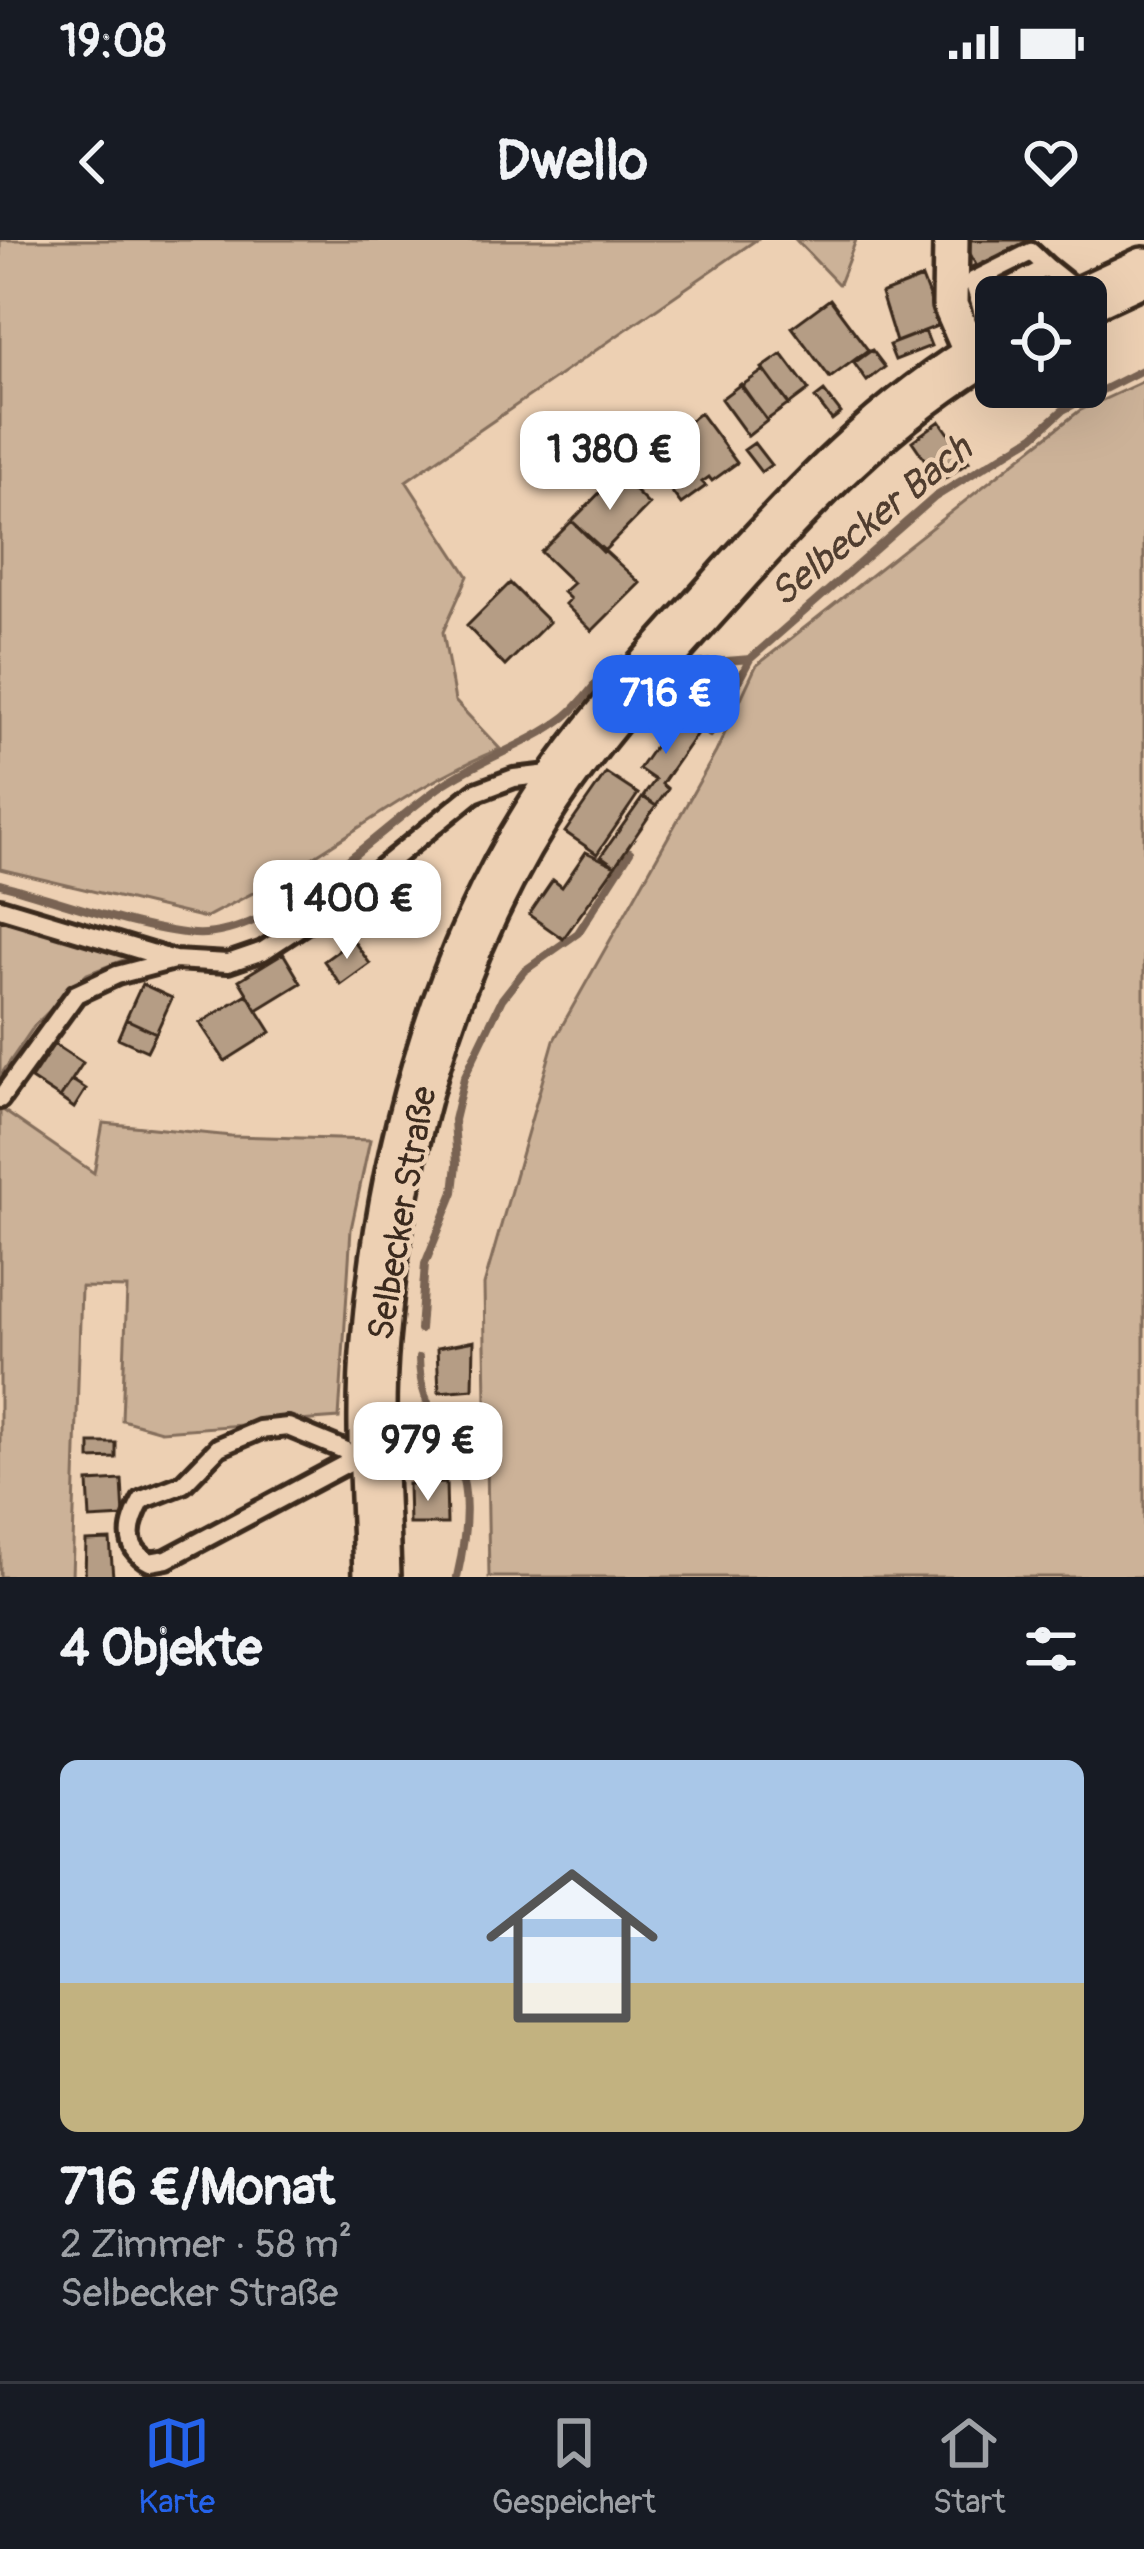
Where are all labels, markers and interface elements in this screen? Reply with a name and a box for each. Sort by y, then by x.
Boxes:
text: 19:08 [60,14,166,70]
text: Dwello [496,128,648,196]
icon: back [60,129,126,195]
icon: heart [1018,129,1084,195]
map controls [975,276,1107,408]
button: locate [975,276,1107,408]
pin: 1 380 € [499,411,721,513]
water label: Selbecker Bach [760,423,984,617]
text: 1 380 € [547,425,673,474]
pin: 716 € [582,655,750,757]
text: 716 € [620,669,712,718]
pin: 1 400 € [236,860,458,962]
text: 1 400 € [280,874,414,923]
street label: Selbecker Straße [358,1083,447,1344]
pin: 979 € [344,1402,512,1504]
text: 979 € [380,1416,476,1465]
icon: filters [1018,1616,1084,1682]
text: 4 Objekte [60,1617,262,1681]
icon: home [464,1838,680,2054]
text: 716 €/Monat [60,2156,335,2220]
text: 2 Zimmer · 58 m² [60,2220,352,2269]
text: Selbecker Straße [60,2269,338,2318]
tab: Karte [138,2410,215,2523]
tab: Gespeichert [492,2410,656,2523]
tab: Start [933,2410,1006,2523]

